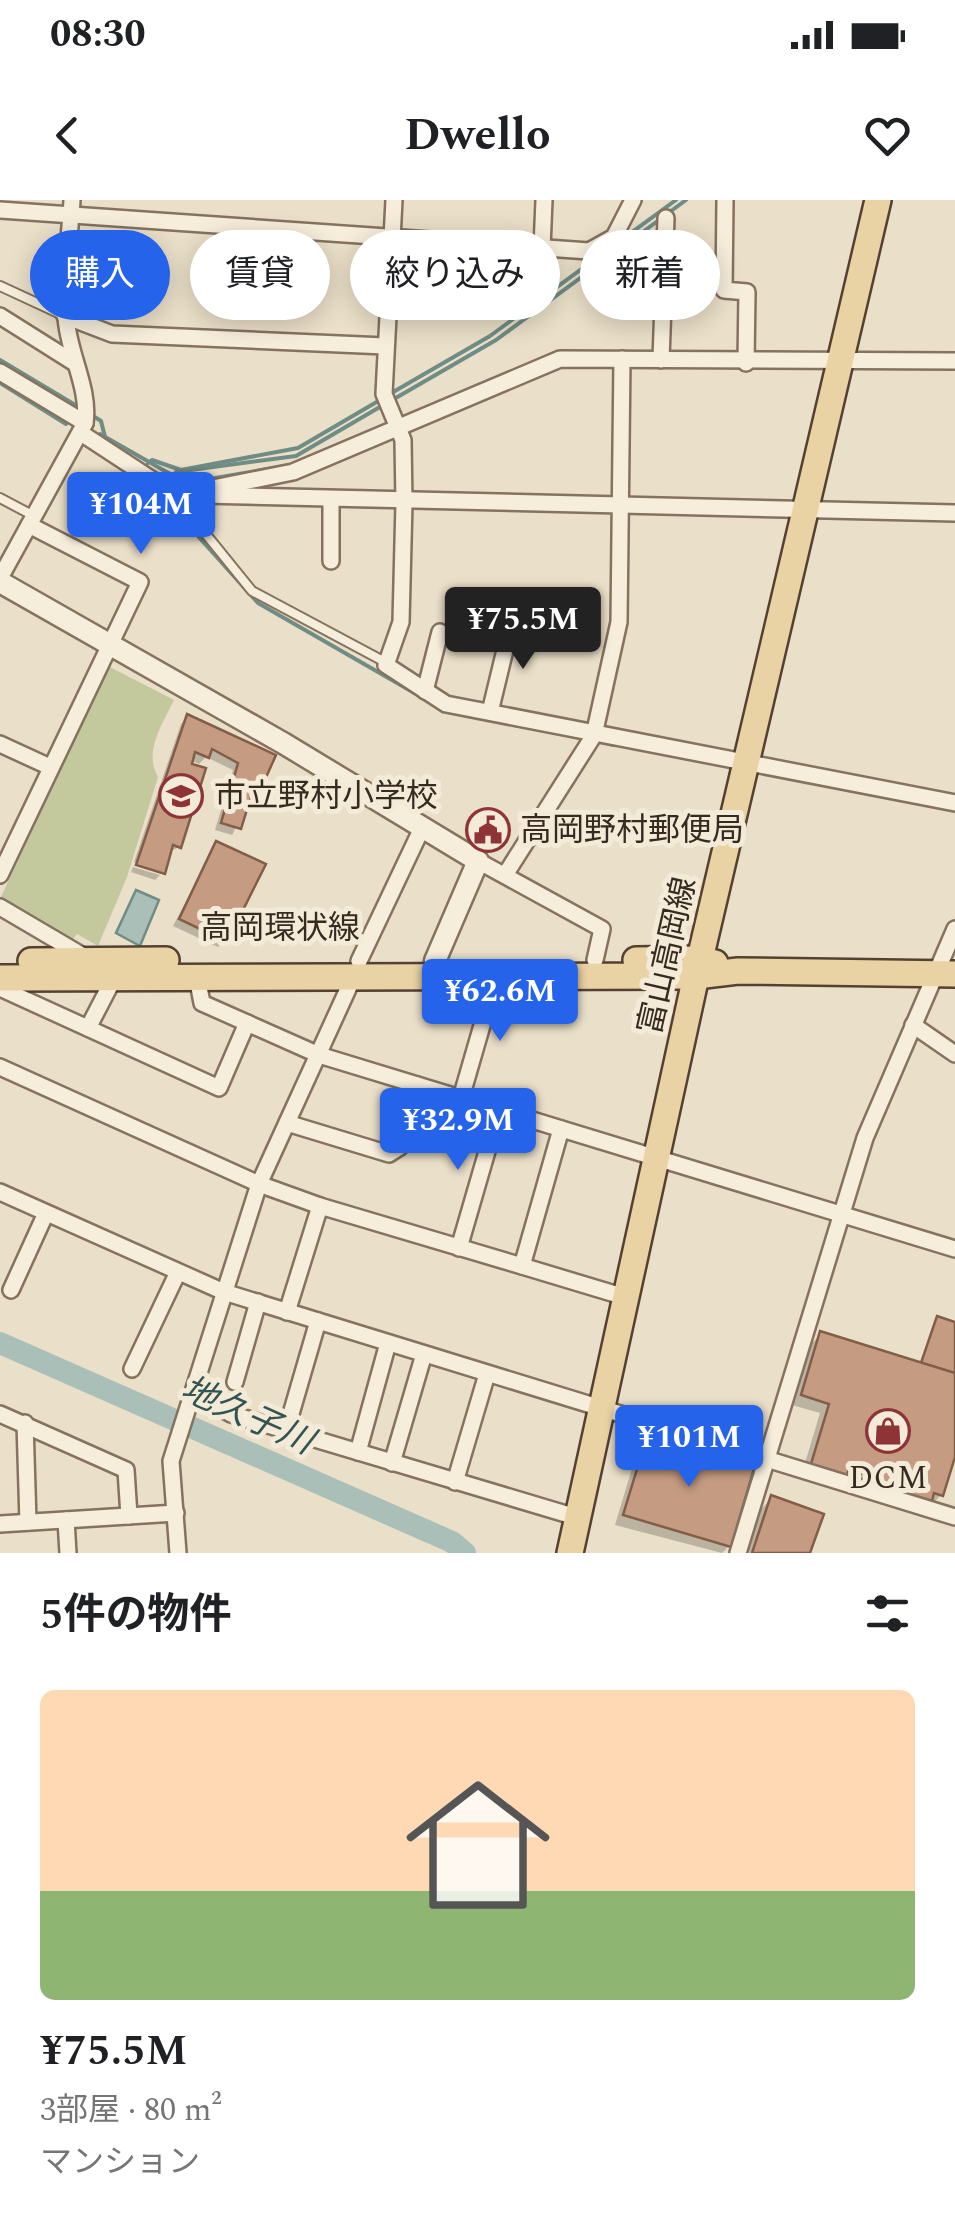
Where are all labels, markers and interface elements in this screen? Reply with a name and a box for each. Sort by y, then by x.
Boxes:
text: 08:30 [50,6,145,64]
text: Dwello [404,101,551,170]
icon: back [40,108,95,163]
icon: heart [860,108,915,163]
chip: 購入 [30,230,170,320]
chip: 賃貸 [190,230,330,320]
chip: 絞り込み [350,230,560,320]
chip: 新着 [580,230,720,320]
pin: ¥104M [71,472,211,557]
text: ¥104M [89,480,193,529]
pin: ¥75.5M [442,587,604,672]
text: ¥75.5M [467,595,579,644]
place label: 市立野村小学校 [214,772,438,821]
school or university icon: 市立野村小学校 [158,773,204,819]
place label: 高岡野村郵便局 [520,806,744,855]
public building icon: 高岡野村郵便局 [465,807,511,853]
street label: 富山高岡線 [626,873,710,1039]
street label: 高岡環状線 [200,904,360,953]
pin: ¥62.6M [419,959,581,1044]
text: ¥62.6M [444,967,556,1016]
pin: ¥32.9M [377,1088,539,1173]
text: ¥32.9M [402,1096,514,1145]
water label: 地久子川 [172,1363,325,1470]
pin: ¥101M [619,1405,759,1490]
shop icon: DCM [865,1408,911,1454]
text: ¥101M [637,1413,741,1462]
place label: DCM [848,1454,928,1503]
text: 5件の物件 [40,1584,232,1647]
icon: filters [860,1586,915,1641]
icon: home [388,1755,568,1935]
text: ¥75.5M [40,2020,187,2083]
text: 3部屋 · 80 m² [40,2086,222,2135]
text: マンション [40,2138,200,2187]

